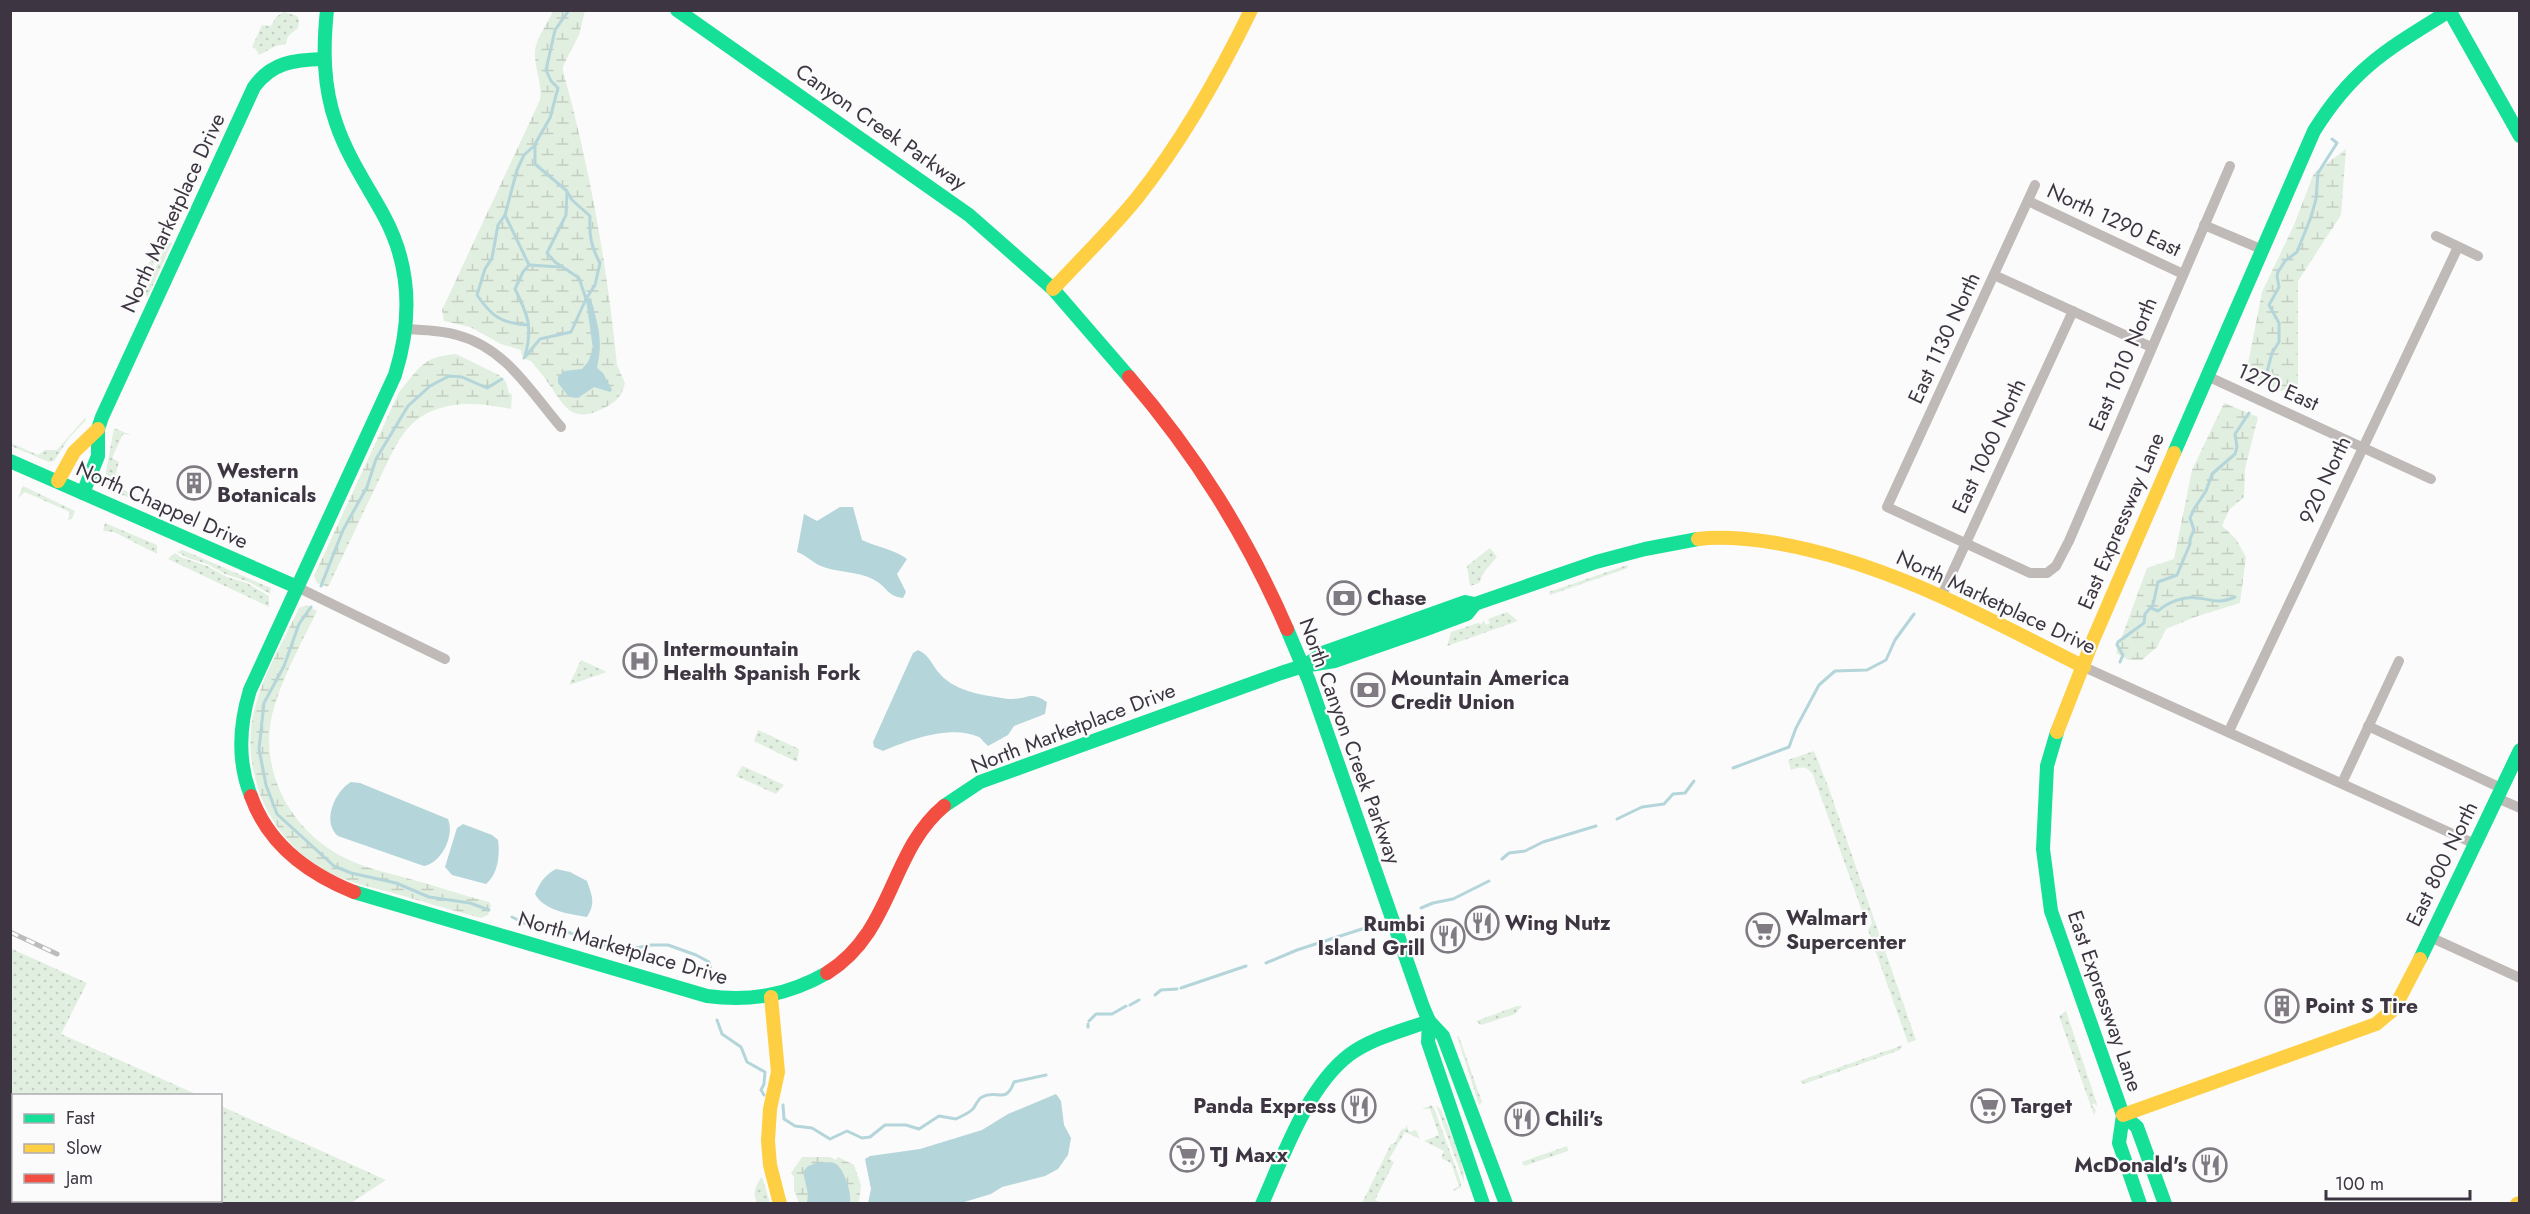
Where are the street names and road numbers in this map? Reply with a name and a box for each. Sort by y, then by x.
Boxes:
street label: Canyon Creek Parkway [789,57,973,198]
street label: North Marketplace Drive [114,108,233,318]
street label: North 1290 East [2042,176,2186,264]
street label: East 1130 North [1900,267,1988,409]
street label: East 1010 North [2081,292,2165,436]
street label: 1270 East [2232,356,2324,418]
street label: East 1060 North [1945,374,2033,518]
street label: East Expressway Lane [2070,428,2172,614]
street label: 920 North [2292,431,2358,529]
street label: North Chappel Drive [71,454,253,556]
street label: North Marketplace Drive [1891,543,2101,662]
street label: North Canyon Creek Parkway [1291,614,1409,869]
street label: North Marketplace Drive [966,675,1180,781]
street label: East 800 North [2399,797,2485,931]
street label: North Marketplace Drive [515,904,732,992]
street label: East Expressway Lane [2060,907,2150,1096]

